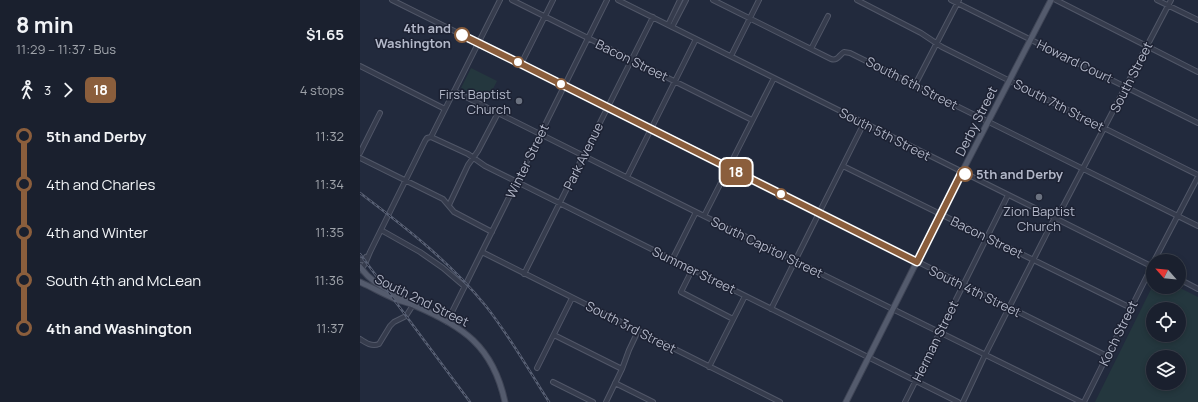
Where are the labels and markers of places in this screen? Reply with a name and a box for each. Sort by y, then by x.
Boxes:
place label: 4th and Washington [375,19,451,52]
marker: 4th and Washington [454,27,470,43]
unlabelled marker [512,56,524,68]
unlabelled marker [555,78,567,90]
place label: First Baptist Church [439,85,511,118]
marker: First Baptist Church [514,96,524,106]
place label: 5th and Derby [976,165,1064,183]
marker: 5th and Derby [957,166,973,182]
unlabelled marker [775,188,787,200]
marker: Zion Baptist Church [1034,192,1044,202]
place label: Zion Baptist Church [1003,202,1075,235]

